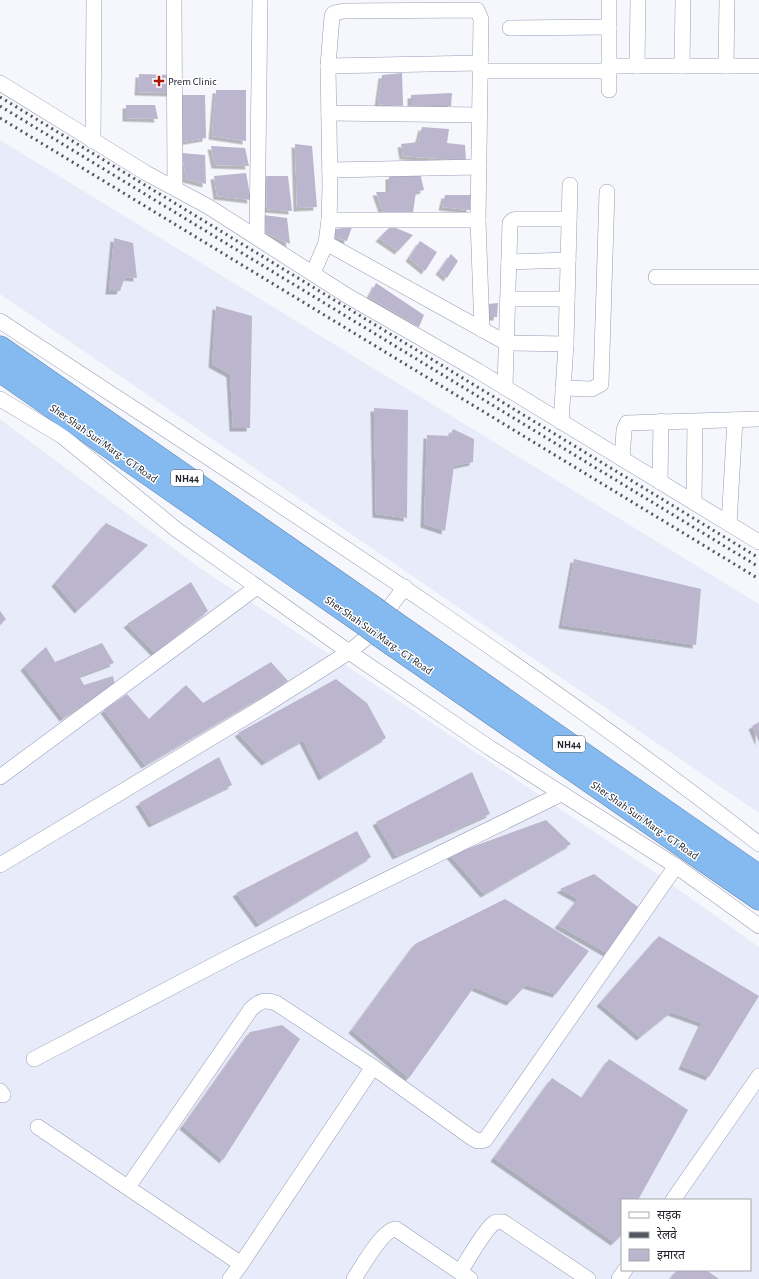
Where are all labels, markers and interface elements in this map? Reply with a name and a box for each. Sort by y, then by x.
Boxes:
marker: Prem Clinic [153,75,165,87]
place label: Prem Clinic [168,76,217,87]
street label: Sher Shah Suri Marg - GT Road [48,402,160,485]
road number: NH44 [171,470,203,486]
street label: Sher Shah Suri Marg - GT Road [323,594,435,677]
road number: NH44 [553,736,585,752]
street label: Sher Shah Suri Marg - GT Road [589,779,701,862]
legend [621,1199,751,1271]
text: सड़क [657,1209,682,1222]
text: रेलवे [657,1227,677,1241]
text: इमारत [657,1249,686,1262]

